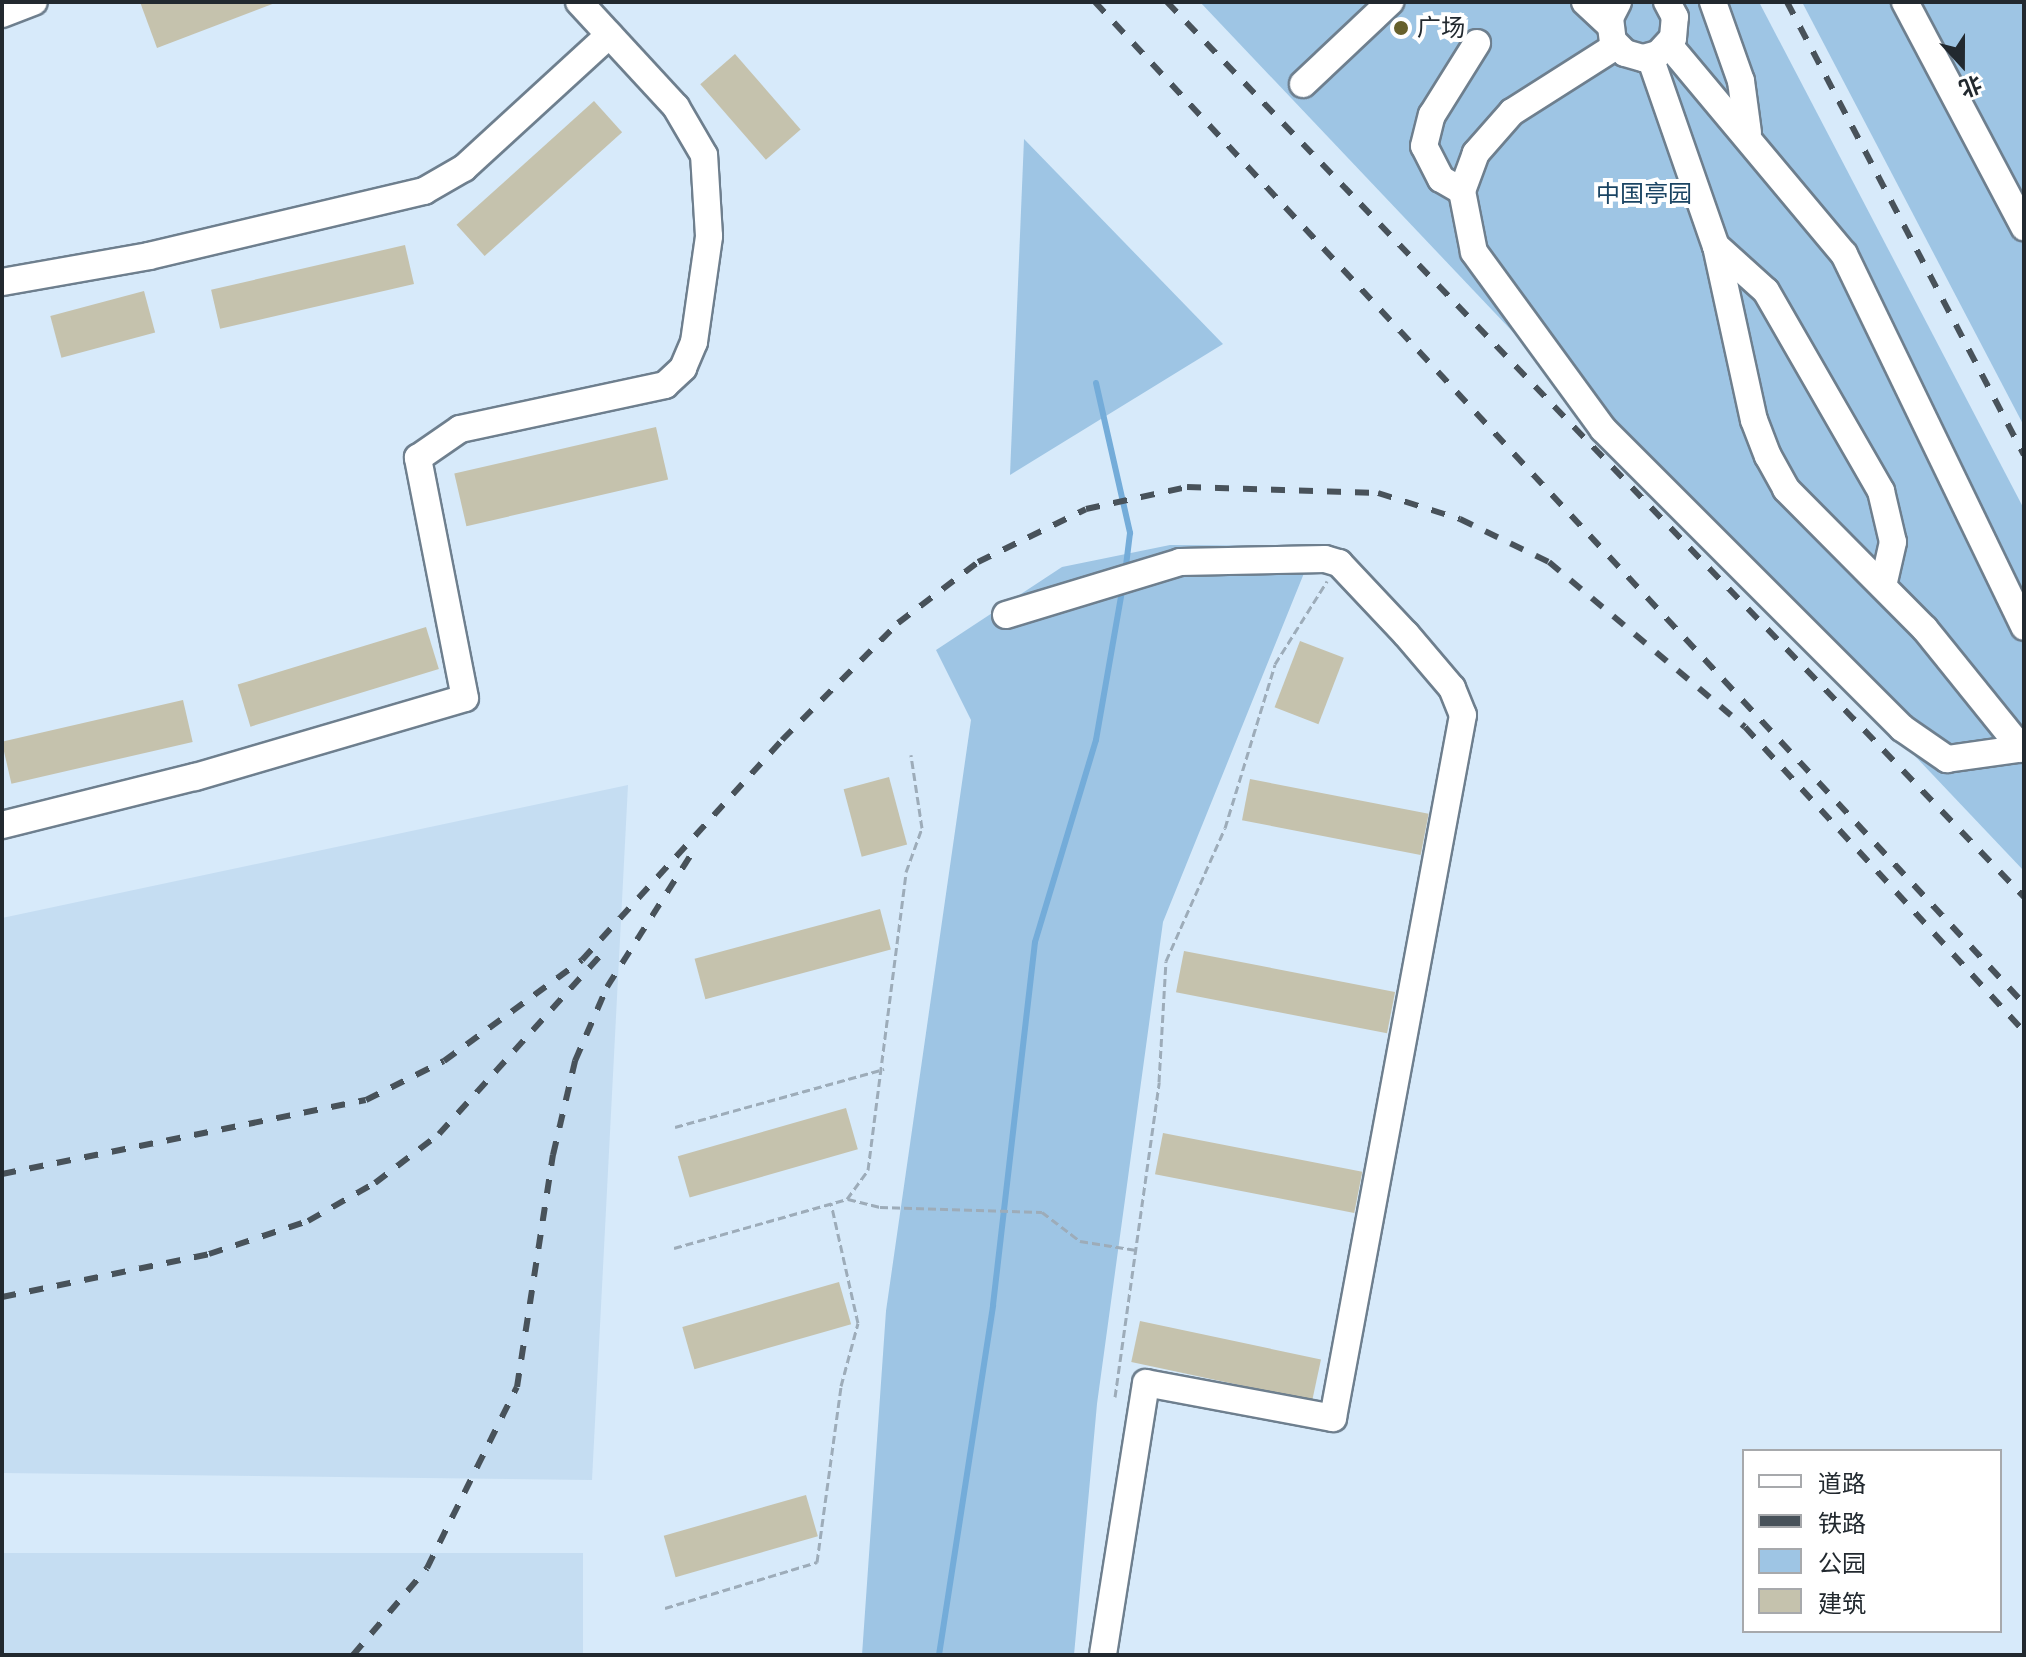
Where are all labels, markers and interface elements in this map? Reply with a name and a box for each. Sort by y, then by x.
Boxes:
place label: 广场 [1417,14,1465,42]
marker: 广场 [1392,19,1410,37]
north arrow [1922,24,2002,104]
text: 北 [1956,70,1986,102]
park label: 中国亭园 [1596,180,1692,208]
legend [1742,1449,2002,1633]
text: 道路 [1818,1470,1866,1497]
text: 铁路 [1818,1510,1866,1537]
text: 公园 [1818,1550,1866,1577]
text: 建筑 [1818,1590,1866,1617]

